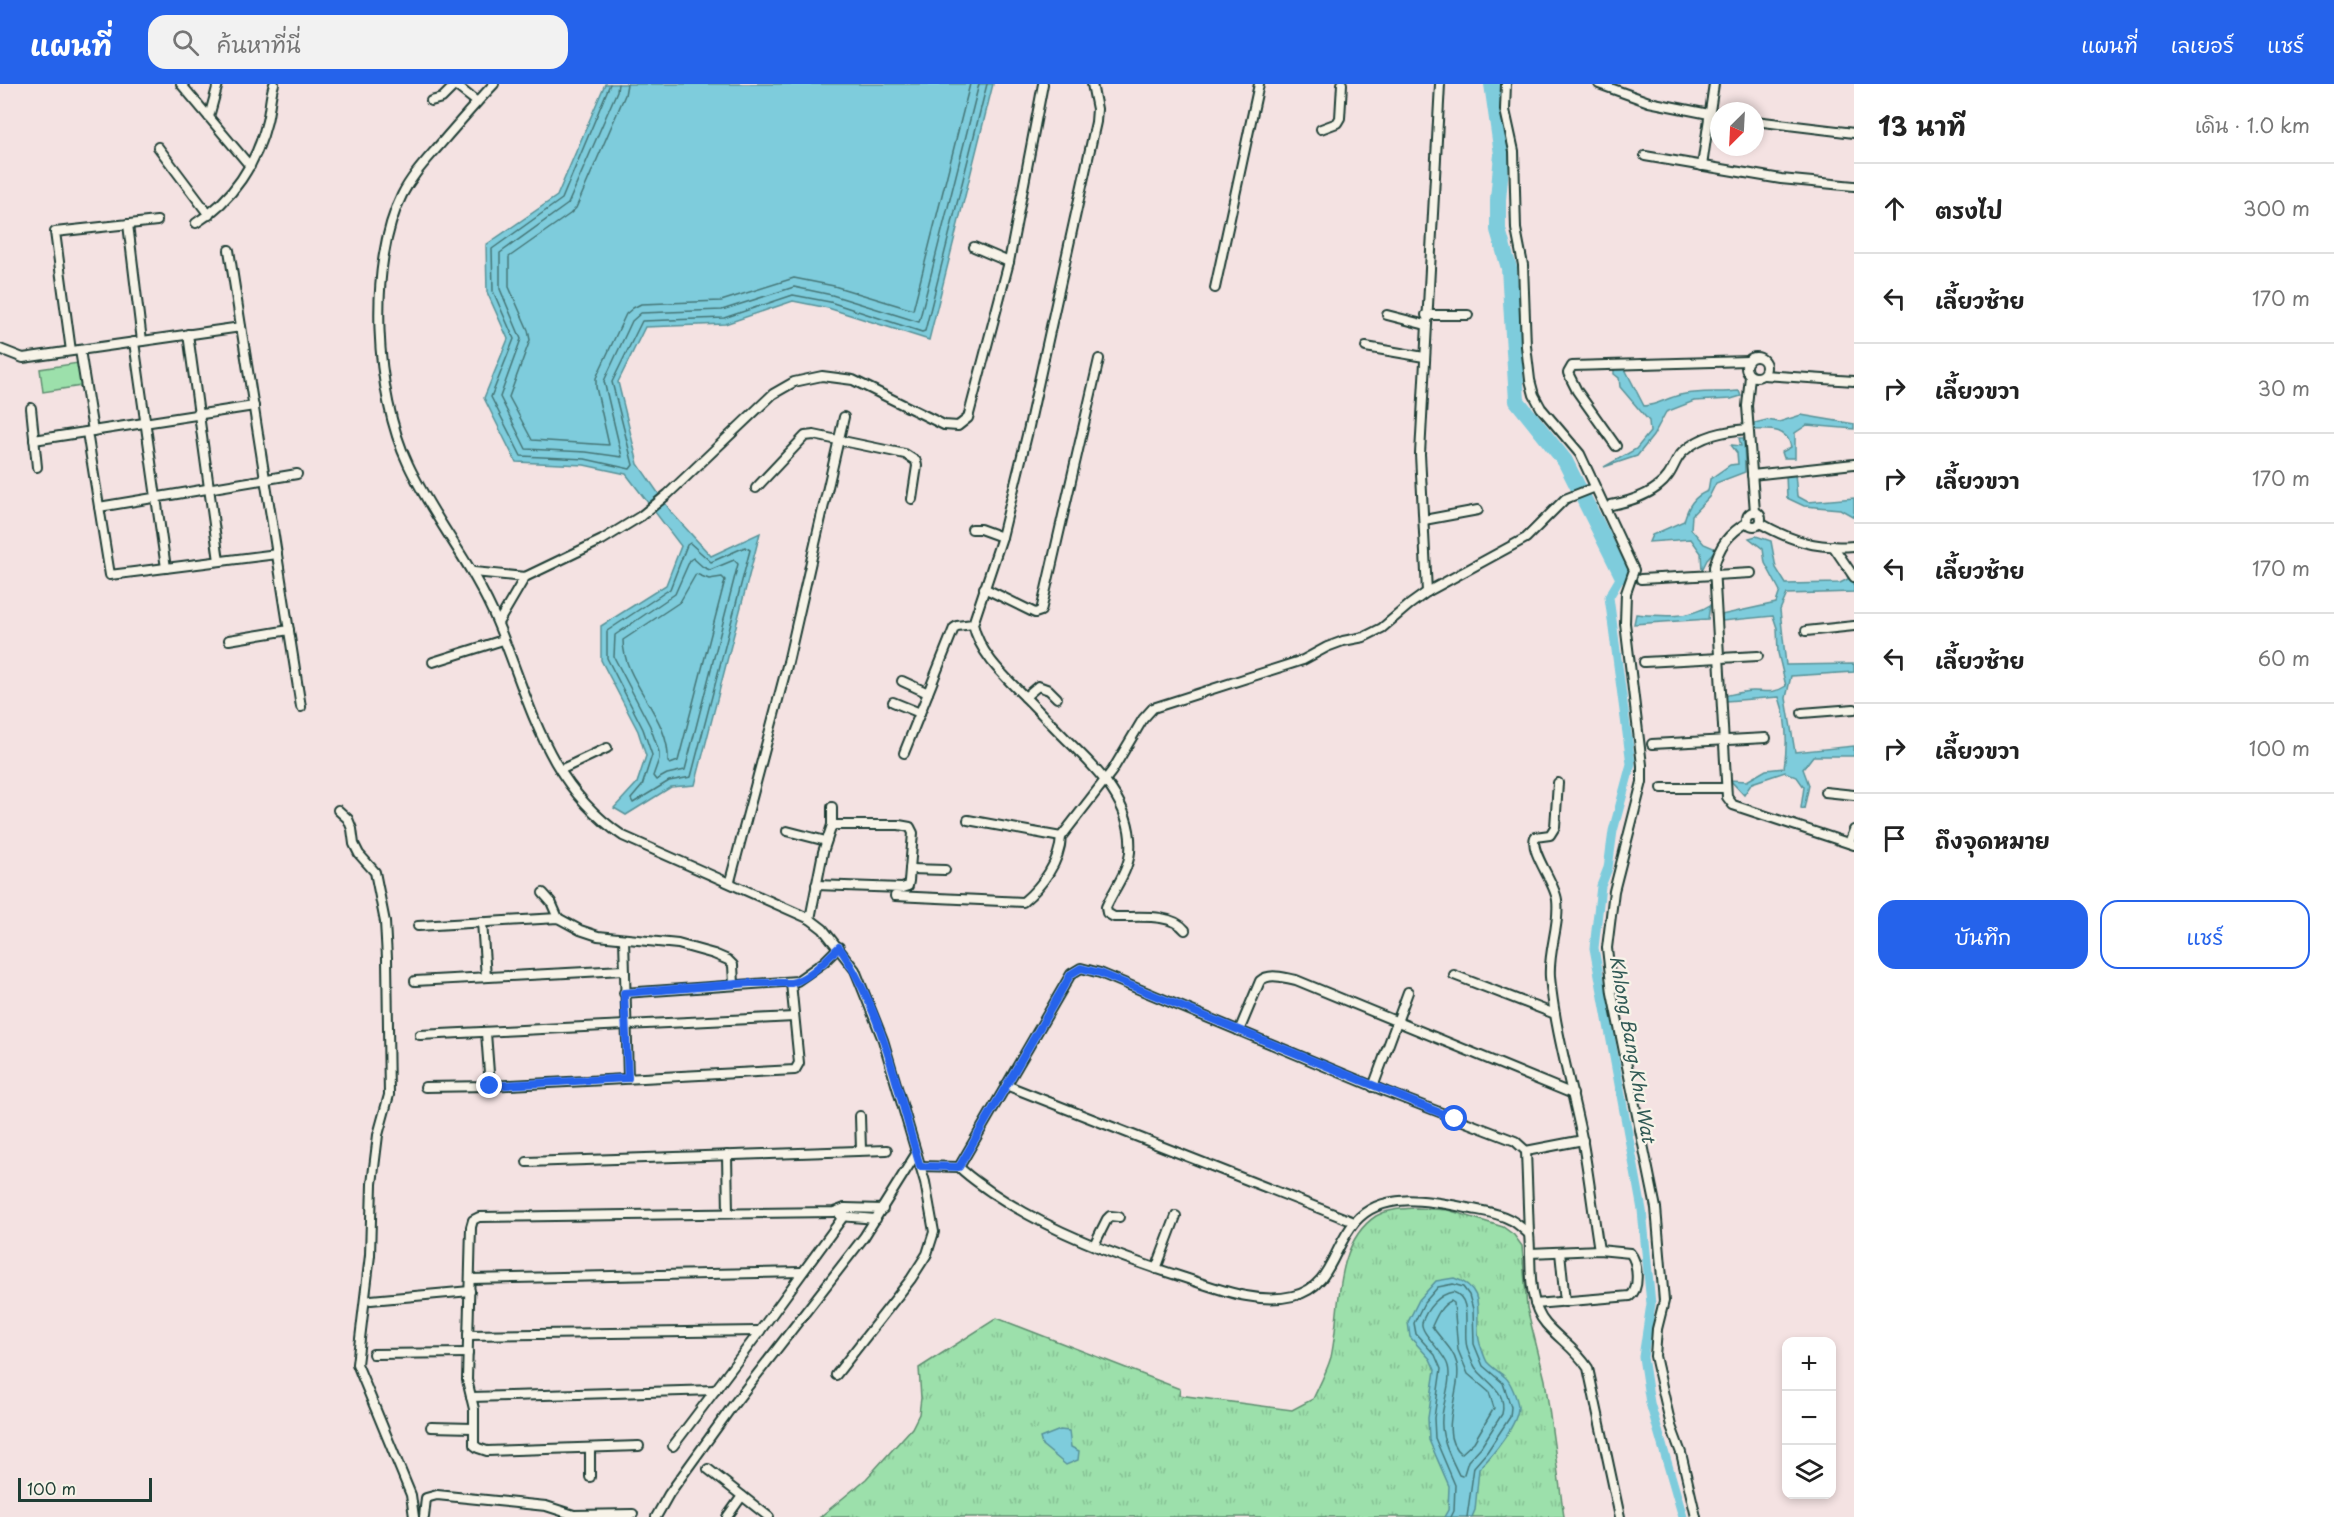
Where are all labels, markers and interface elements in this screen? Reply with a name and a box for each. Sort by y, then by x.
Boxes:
search box [148,15,568,69]
text: แผนที่ [30,23,112,66]
icon: search [169,26,202,59]
text: ค้นหาที่นี่ [217,27,301,60]
text: แผนที่ [2081,28,2138,60]
text: เลเยอร์ [2171,28,2234,60]
text: แชร์ [2267,28,2304,60]
north arrow [1710,102,1764,156]
text: 13 นาที [1878,106,1966,145]
text: เดิน · 1.0 km [2195,110,2310,140]
icon: ahead [1878,192,1911,225]
text: ตรงไป [1935,193,2003,226]
text: 300 m [2243,193,2310,223]
icon: left [1878,282,1911,315]
text: เลี้ยวซ้าย [1935,283,2025,316]
text: 170 m [2252,283,2310,313]
icon: right [1878,372,1911,405]
text: เลี้ยวขวา [1935,373,2019,406]
text: 30 m [2257,373,2310,403]
icon: right [1878,462,1911,495]
text: เลี้ยวขวา [1935,463,2019,496]
text: 170 m [2252,463,2310,493]
icon: left [1878,552,1911,585]
text: เลี้ยวซ้าย [1935,553,2025,586]
text: 170 m [2252,553,2310,583]
icon: left [1878,642,1911,675]
text: เลี้ยวซ้าย [1935,643,2025,676]
text: 60 m [2258,643,2310,673]
icon: right [1878,732,1911,765]
text: เลี้ยวขวา [1935,733,2019,766]
text: 100 m [2249,733,2310,763]
icon: arrive [1878,822,1911,855]
text: ถึงจุดหมาย [1935,823,2050,856]
button: บันทึก [1878,900,2088,969]
button: แชร์ [2100,900,2310,969]
water label: Khlong Bang Khu Wat [1604,953,1664,1147]
route end [476,1072,502,1098]
route start [1441,1105,1467,1131]
map controls [1782,1337,1836,1499]
button: + [1782,1337,1836,1391]
button: − [1782,1391,1836,1445]
button: layers [1782,1445,1836,1499]
scale bar [18,1475,152,1502]
text: 100 m [27,1476,76,1500]

